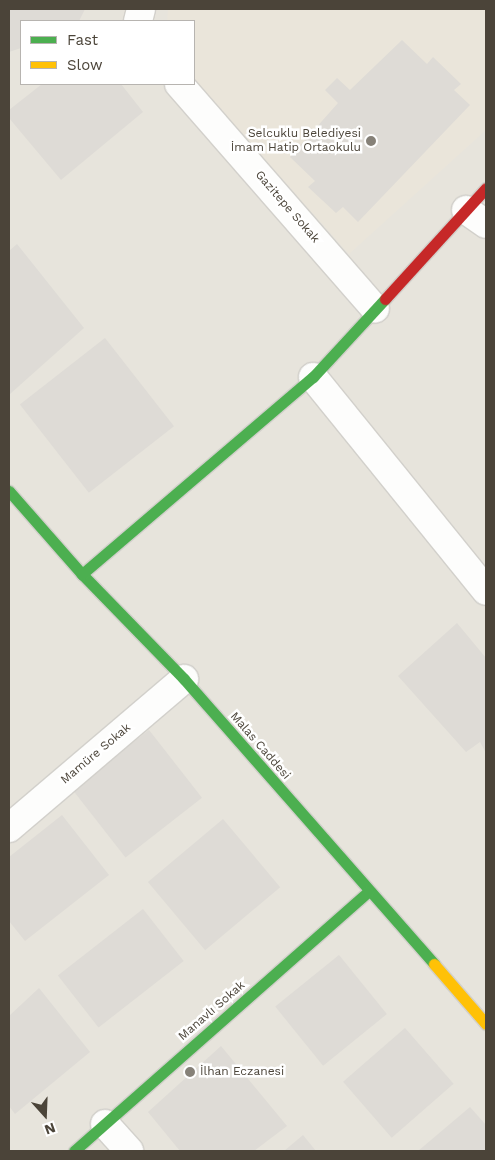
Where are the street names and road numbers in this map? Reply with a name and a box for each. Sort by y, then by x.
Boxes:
street label: Gazitepe Sokak [252,168,322,246]
street label: Malas Caddesi [227,709,293,783]
street label: Mamüre Sokak [58,721,134,787]
street label: Manavlı Sokak [176,978,248,1044]

